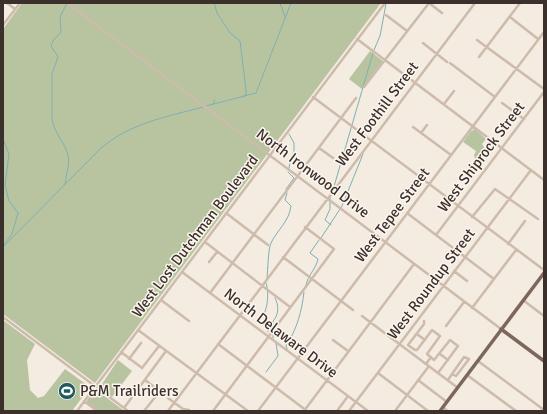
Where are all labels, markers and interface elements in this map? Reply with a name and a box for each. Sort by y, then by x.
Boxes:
street label: West Foothill Street [332,58,422,170]
street label: West Shiprock Street [434,98,528,216]
street label: North Ironwood Drive [253,125,373,221]
street label: West Lost Dutchman Boulevard [128,151,262,321]
street label: West Tepee Street [351,164,433,266]
street label: West Roundup Street [383,225,479,343]
street label: North Delaware Drive [221,284,341,382]
sports icon: P&M Trailriders [57,381,77,401]
place label: P&M Trailriders [80,382,179,400]

